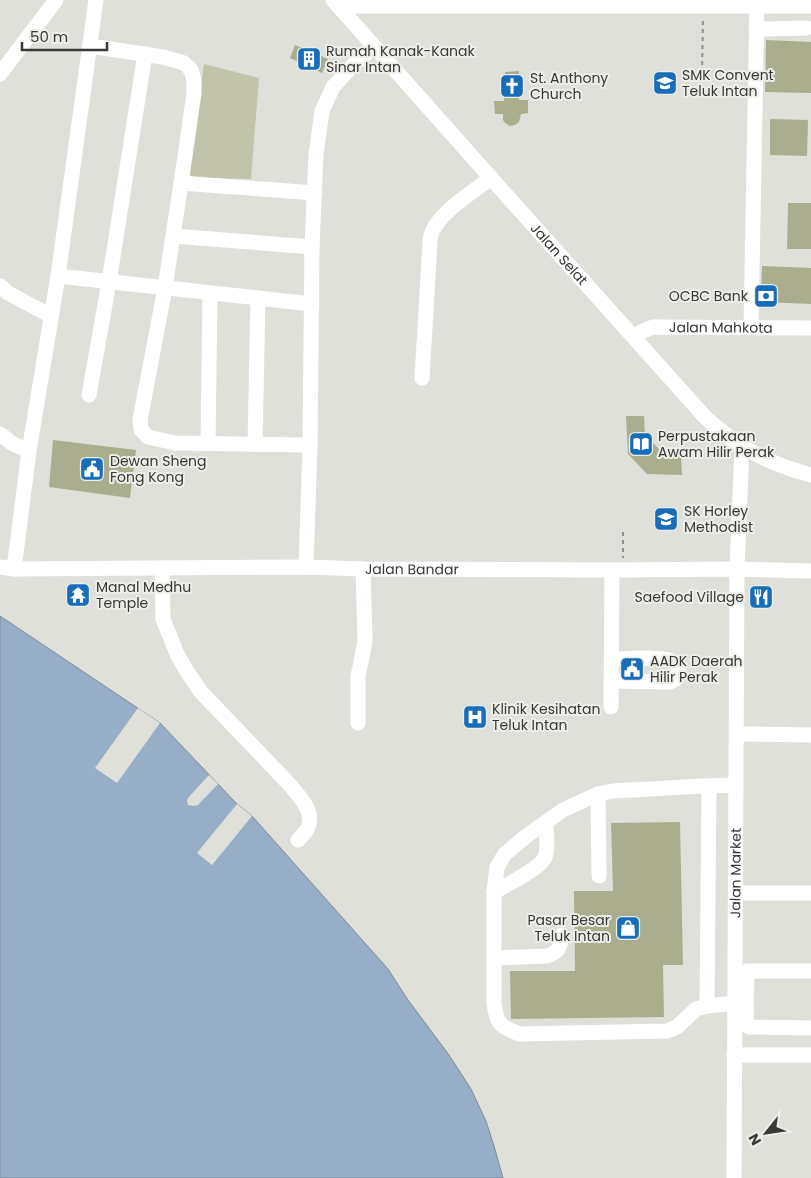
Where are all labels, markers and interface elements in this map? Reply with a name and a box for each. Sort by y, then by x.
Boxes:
scale bar [22,20,108,52]
text: 50 m [30,26,68,47]
place label: Rumah Kanak-Kanak Sinar Intan [326,41,476,77]
building icon: Rumah Kanak-Kanak Sinar Intan [296,46,322,72]
place label: SMK Convent Teluk Intan [682,65,774,101]
place label: St. Anthony Church [530,68,608,104]
school or university icon: SMK Convent Teluk Intan [652,70,678,96]
church icon: St. Anthony Church [499,73,525,99]
street label: Jalan Selat [526,218,592,290]
bank icon: OCBC Bank [753,283,779,309]
place label: OCBC Bank [669,286,749,306]
street label: Jalan Mahkota [669,317,773,338]
place label: Perpustakaan Awam Hilir Perak [658,426,775,462]
library icon: Perpustakaan Awam Hilir Perak [628,431,654,457]
place label: Dewan Sheng Fong Kong [110,451,207,487]
public building icon: Dewan Sheng Fong Kong [79,456,105,482]
place label: SK Horley Methodist [684,501,753,537]
school or university icon: SK Horley Methodist [653,506,679,532]
street label: Jalan Bandar [365,559,459,579]
place label: Manal Medhu Temple [96,577,191,613]
temple icon: Manal Medhu Temple [65,582,91,608]
restaurant icon: Saefood Village [748,584,774,610]
place label: Saefood Village [635,587,744,607]
place label: AADK Daerah Hilir Perak [650,651,743,687]
public building icon: AADK Daerah Hilir Perak [619,656,645,682]
place label: Klinik Kesihatan Teluk Intan [492,699,600,735]
hospital icon: Klinik Kesihatan Teluk Intan [462,704,488,730]
street label: Jalan Market [725,828,746,918]
place label: Pasar Besar Teluk Intan [527,910,610,946]
shop icon: Pasar Besar Teluk Intan [615,915,641,941]
north arrow [741,1108,791,1158]
text: N [743,1130,766,1149]

